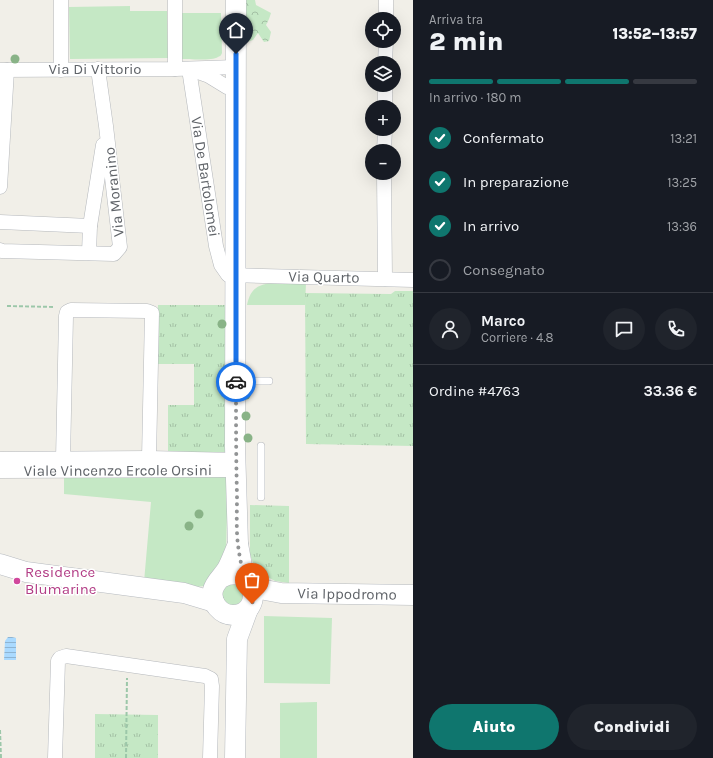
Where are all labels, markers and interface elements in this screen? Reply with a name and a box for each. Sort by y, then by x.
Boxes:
map controls [365,12,401,180]
button: locate [365,12,401,48]
text: Arriva tra [429,12,483,27]
pin [219,13,253,54]
icon: home [225,19,247,41]
text: 13:52–13:57 [612,25,697,43]
text: 2 min [429,26,504,57]
button: layers [365,56,401,92]
street label: Via Di Vittorio [48,60,142,78]
text: In arrivo · 180 m [429,90,521,105]
button: + [365,100,401,136]
street label: Via De Bartolomei [187,115,223,238]
icon: check [429,127,451,149]
text: Confermato [463,129,544,147]
text: 13:21 [670,131,697,146]
button: − [365,144,401,180]
street label: Via Moranino [100,146,128,238]
icon: check [429,171,451,193]
text: In preparazione [463,173,569,191]
text: 13:25 [667,175,697,190]
icon: check [429,215,451,237]
text: In arrivo [463,217,519,235]
text: 13:36 [667,219,697,234]
text: Consegnato [463,261,545,279]
street label: Via Quarto [288,267,360,287]
button: person [429,308,471,350]
button: chat [603,308,645,350]
button: phone [655,308,697,350]
text: Marco [481,312,525,330]
text: Corriere · 4.8 [481,330,553,345]
courier [216,362,256,402]
icon: car [225,371,247,393]
text: Ordine #4763 [429,382,520,400]
text: 33.36 € [643,382,697,400]
street label: Viale Vincenzo Ercole Orsini [24,461,212,480]
place label: Residence Blumarine [25,563,97,598]
pin [235,563,269,604]
icon: bag [241,569,263,591]
marker: Residence Blumarine [12,576,22,586]
street label: Via Ippodromo [297,584,397,604]
button: Aiuto [429,704,559,750]
button: Condividi [567,704,697,750]

